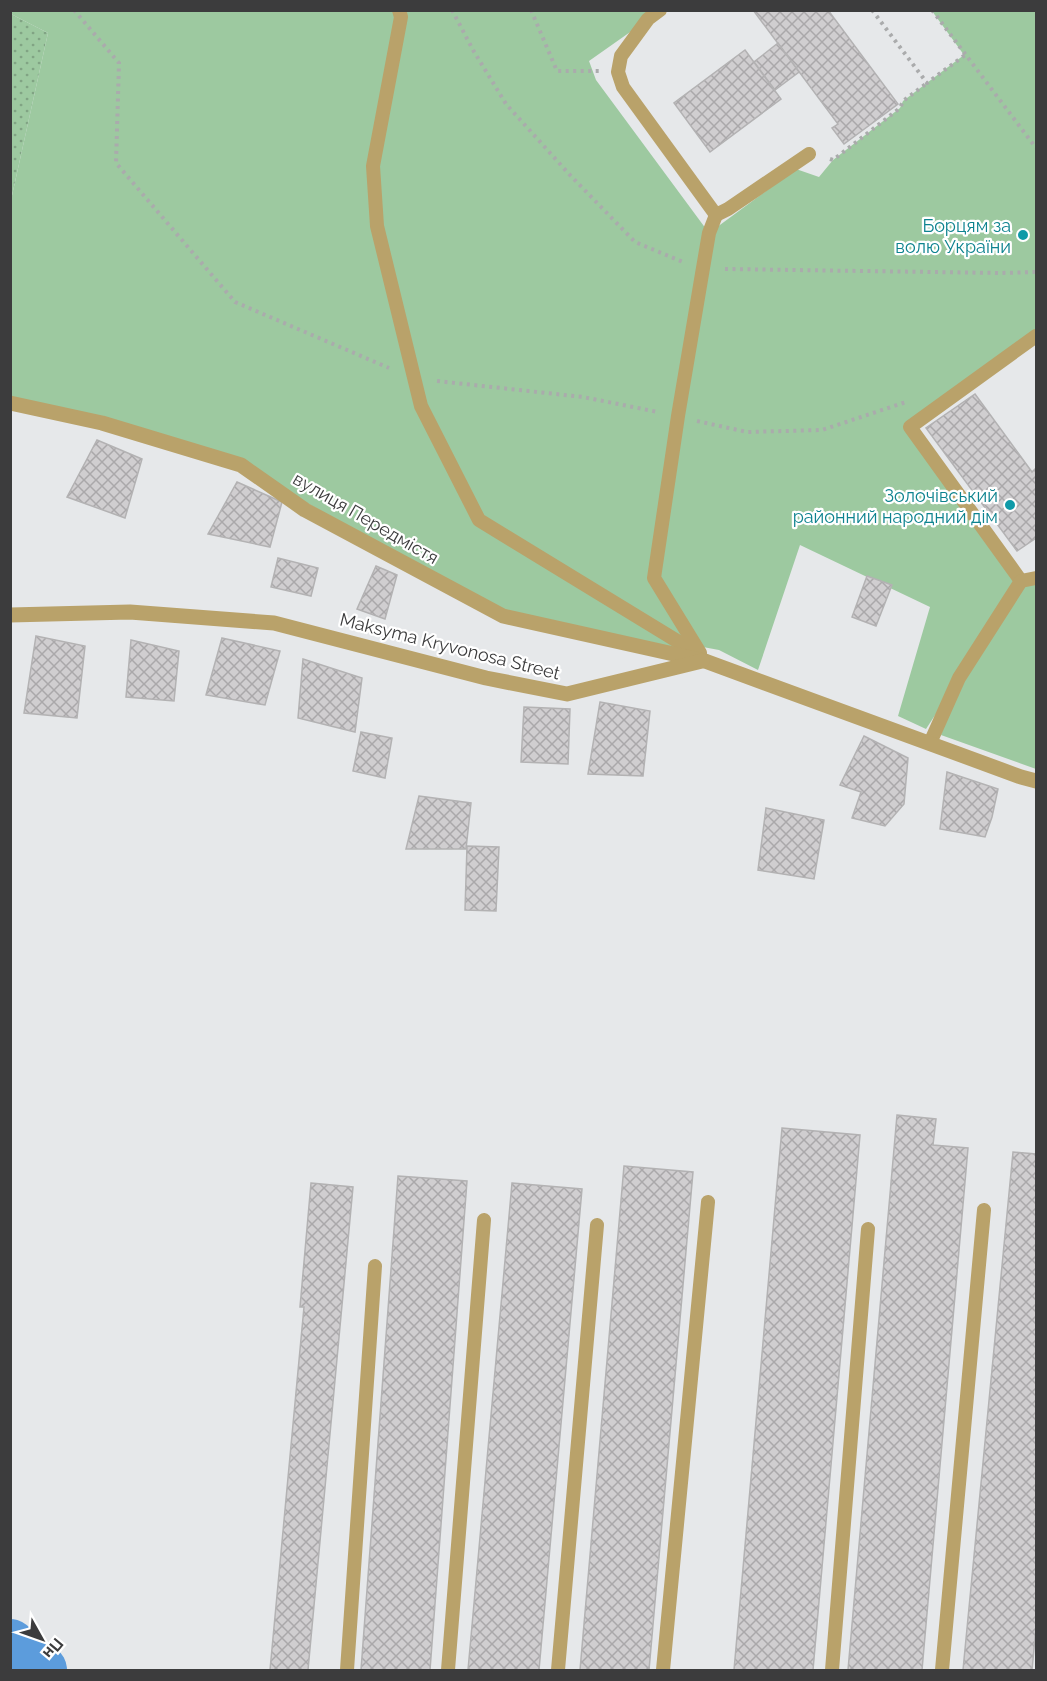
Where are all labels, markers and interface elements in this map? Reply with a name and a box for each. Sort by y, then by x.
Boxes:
place label: Борцям за волю України [895,215,1011,257]
marker: Борцям за волю України [1016,228,1030,242]
street label: вулиця Передмістя [290,468,442,568]
place label: Золочівський районний народний дім [793,485,998,527]
marker: Золочівський районний народний дім [1003,498,1017,512]
street label: Maksyma Kryvonosa Street [338,608,562,684]
north arrow [12,1609,72,1669]
text: Пн [39,1634,67,1663]

